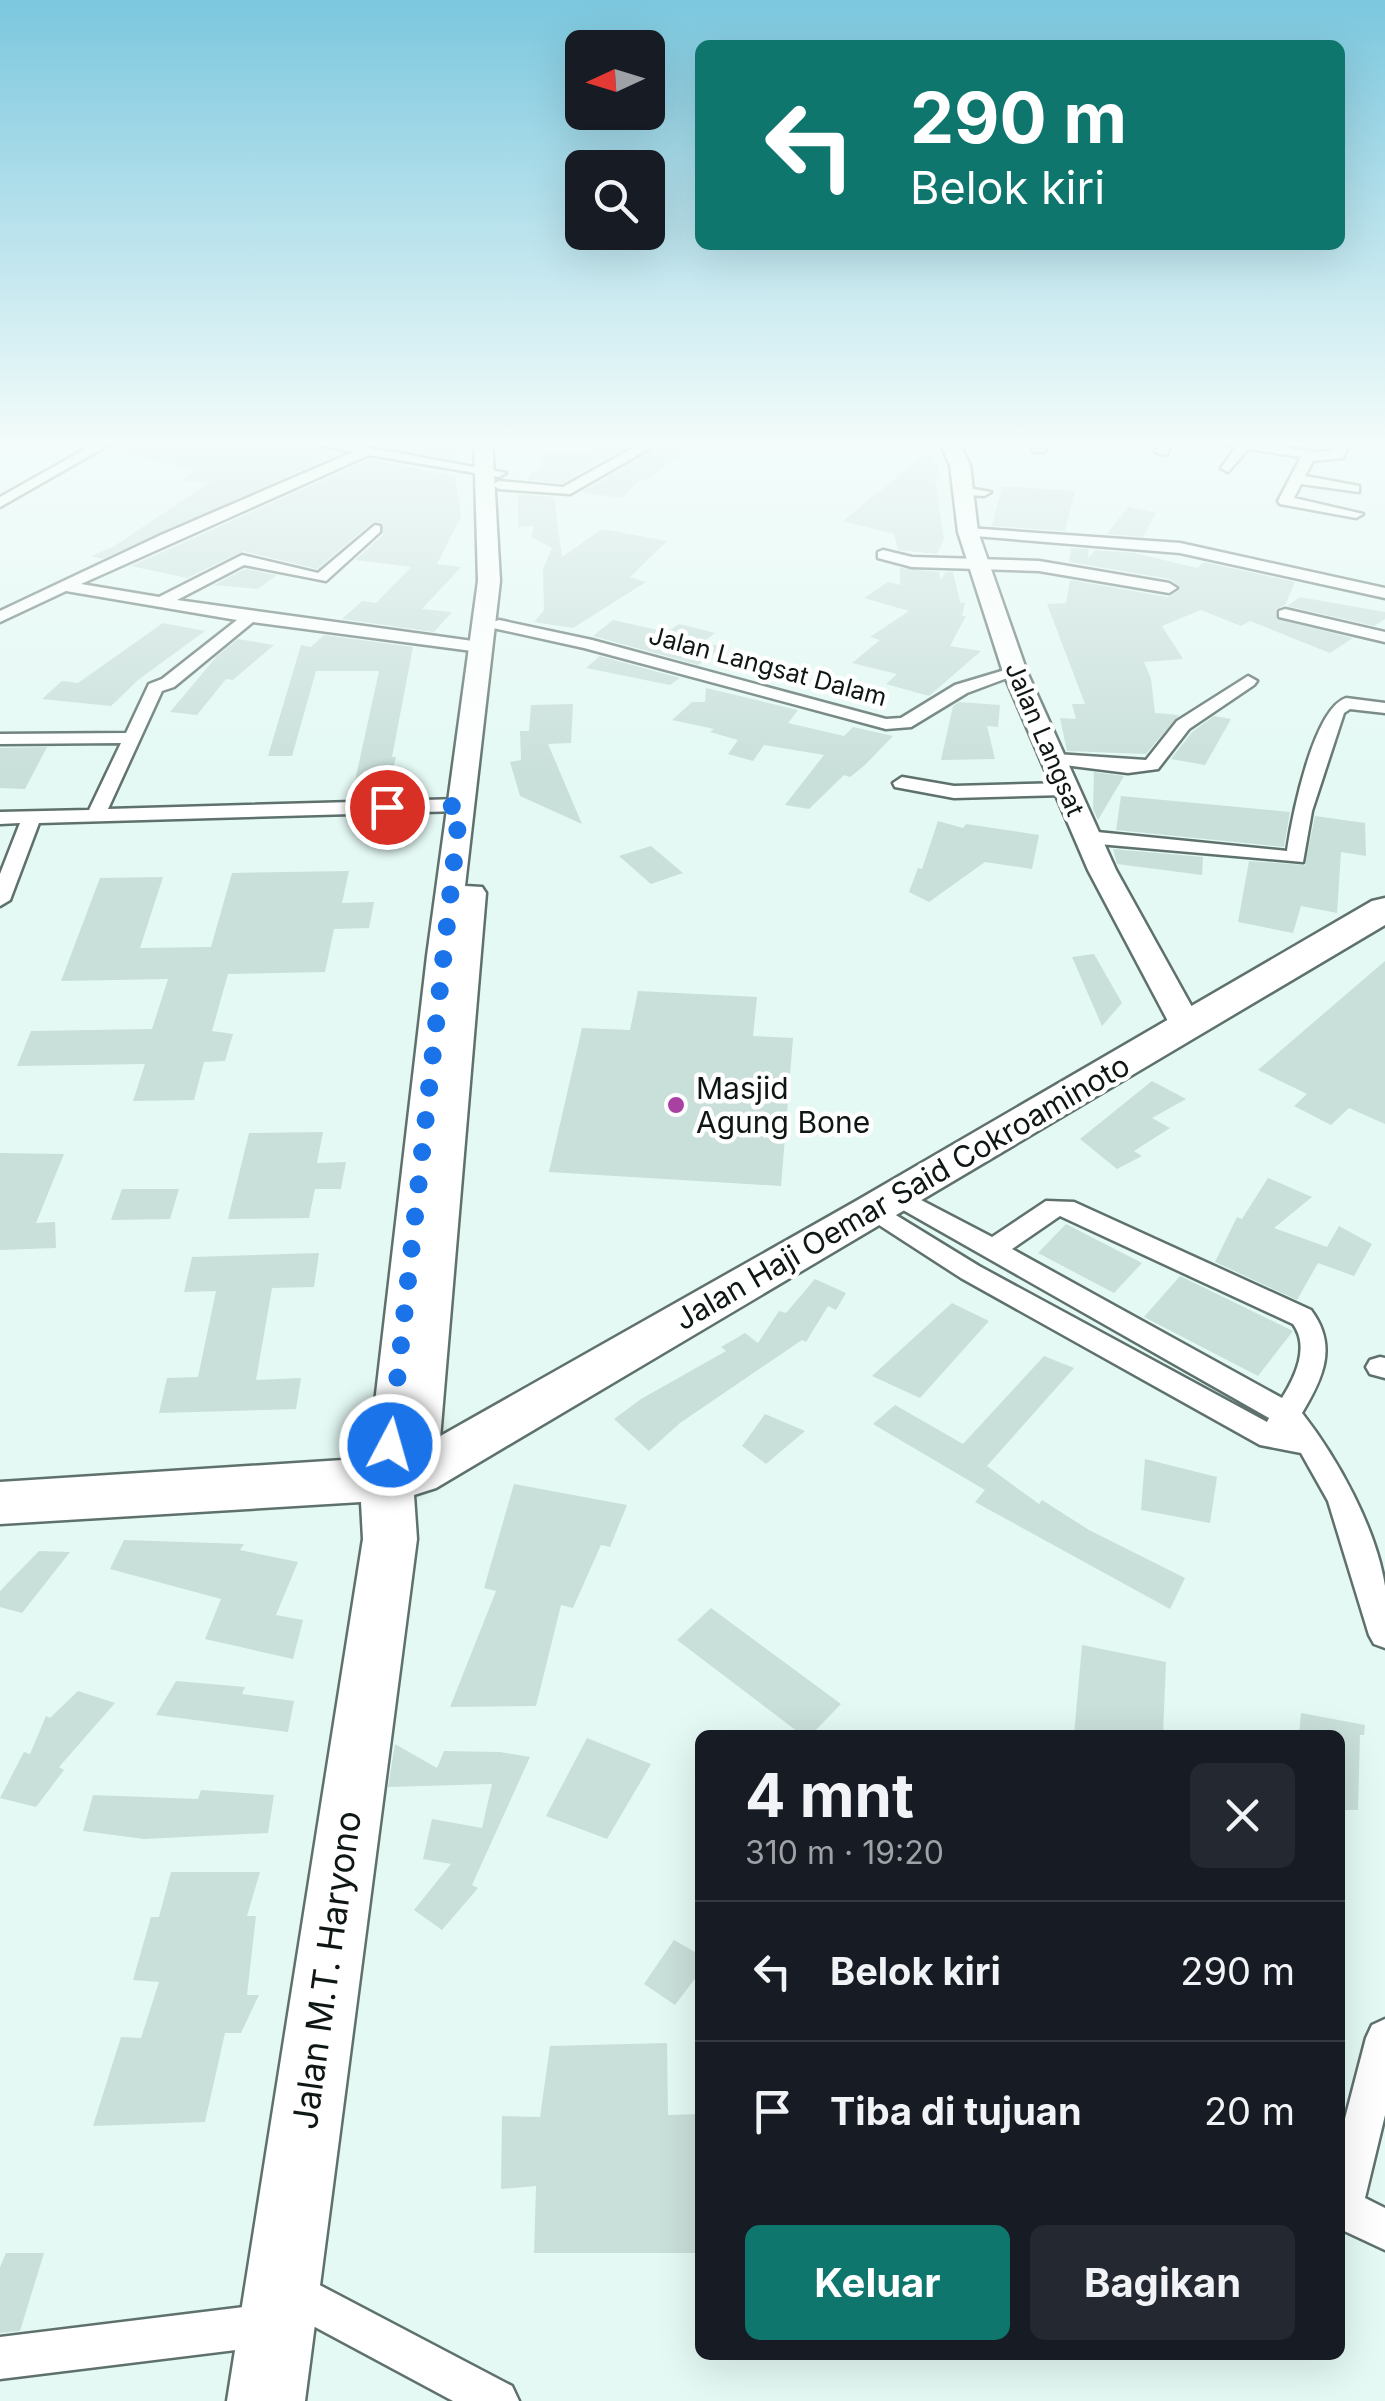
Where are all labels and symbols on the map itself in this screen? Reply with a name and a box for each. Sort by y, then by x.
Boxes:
north arrow [565,30,665,130]
street label: Jalan Langsat Dalam [646,620,890,712]
street label: Jalan Langsat [999,658,1091,820]
pin [345,765,430,850]
street label: Jalan Haji Oemar Said Cokroaminoto [668,1047,1136,1337]
place label: Masjid Agung Bone [696,1070,870,1140]
marker: Masjid Agung Bone [665,1094,687,1116]
position arrow [338,1393,442,1497]
street label: Jalan M.T. Haryono [283,1808,369,2132]

